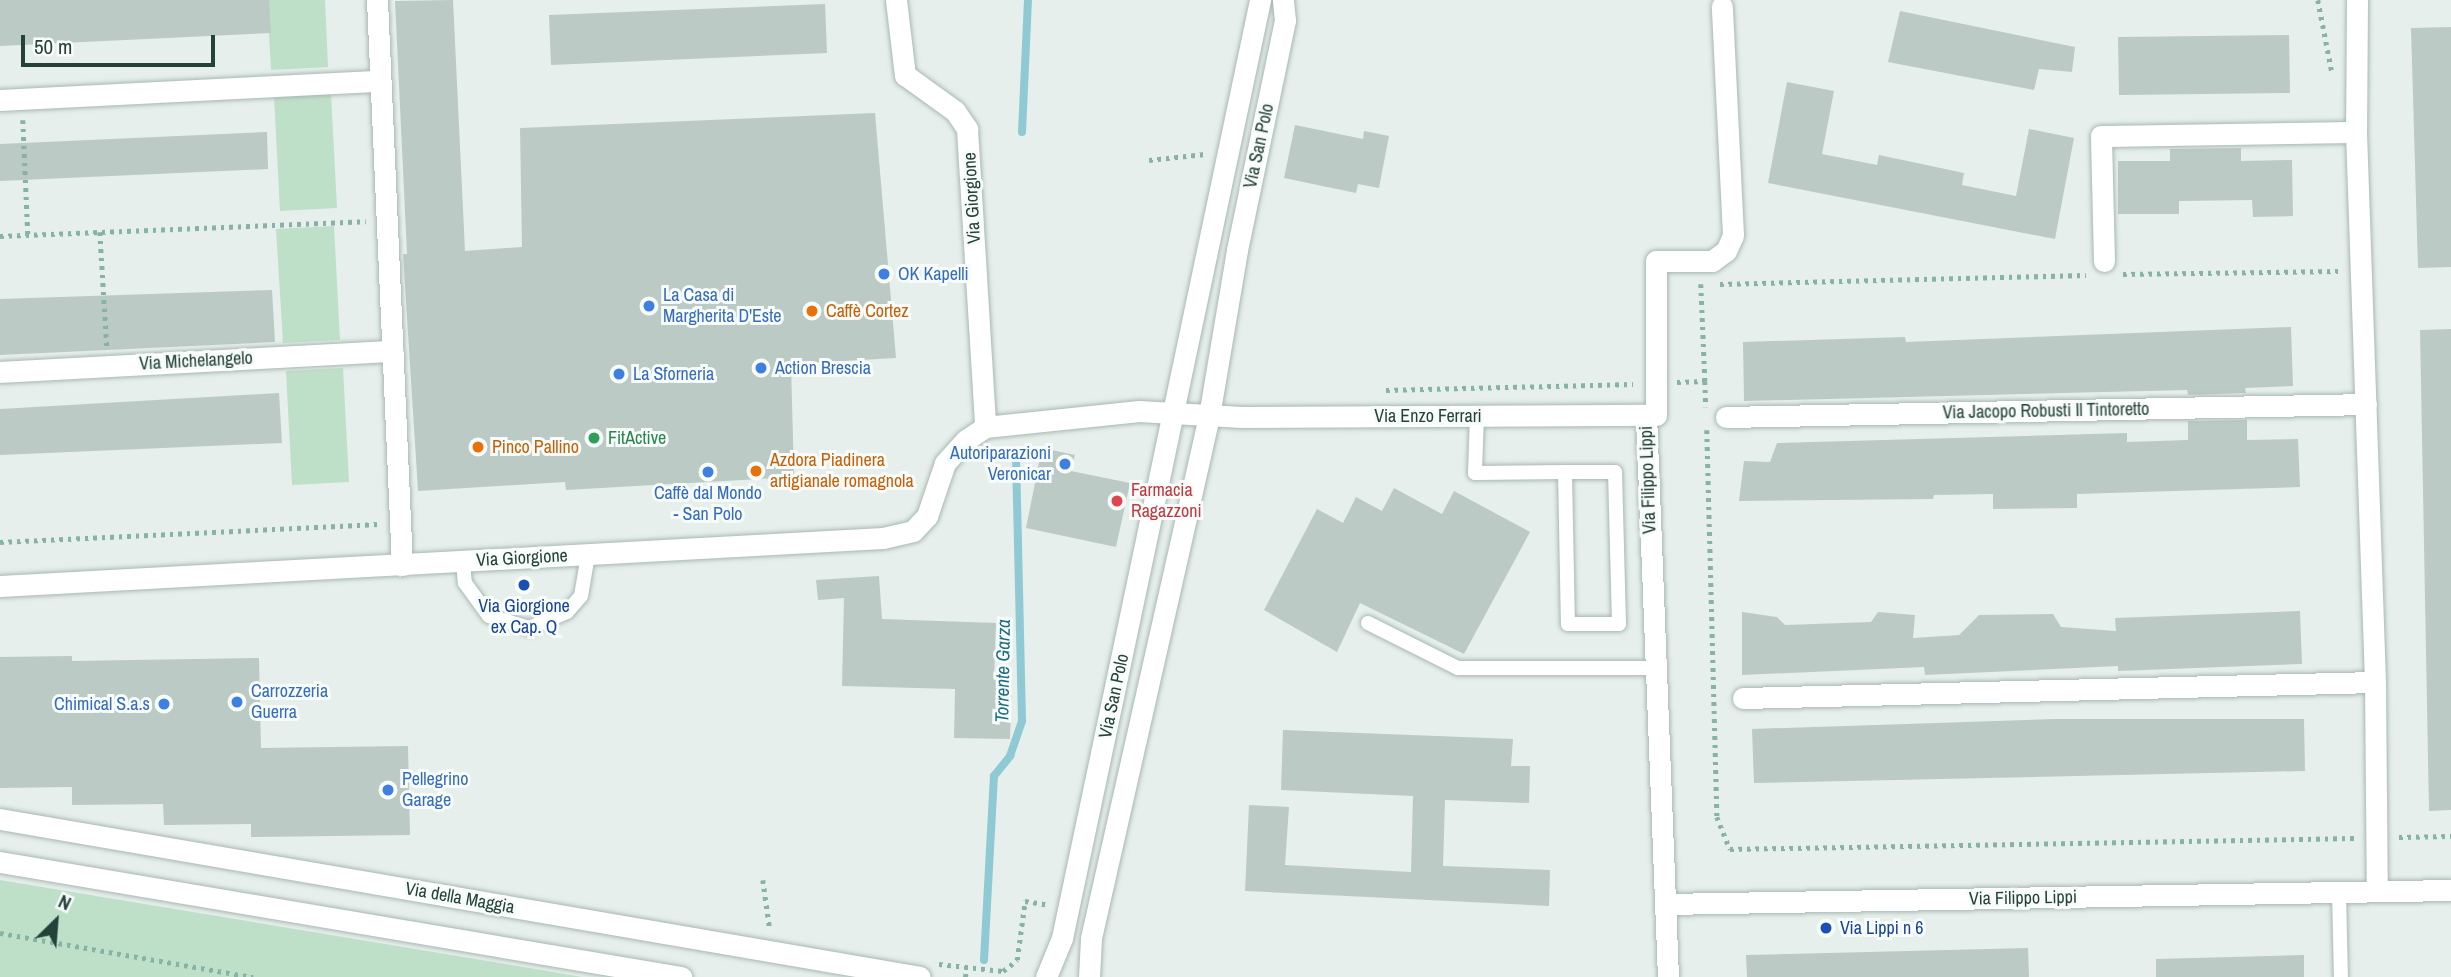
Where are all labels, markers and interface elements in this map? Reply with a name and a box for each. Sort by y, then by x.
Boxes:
scale bar [24,21,219,65]
text: 50 m [34,32,72,61]
street label: Via San Polo [1240,102,1278,190]
street label: Via Giorgione [959,152,985,244]
place label: OK Kapelli [898,263,969,285]
marker: OK Kapelli [876,266,892,282]
place label: La Casa di Margherita D'Este [663,285,781,328]
marker: La Casa di Margherita D'Este [641,298,657,314]
place label: Caffè Cortez [826,300,909,322]
marker: Caffè Cortez [804,303,820,319]
street label: Via Michelangelo [139,347,253,375]
place label: Action Brescia [775,357,871,379]
marker: Action Brescia [753,360,769,376]
place label: La Sforneria [633,363,714,385]
marker: La Sforneria [611,366,627,382]
street label: Via Jacopo Robusti Il Tintoretto [1942,398,2150,424]
street label: Via Enzo Ferrari [1374,405,1482,427]
street label: Via Filippo Lippi [1635,426,1661,534]
place label: FitActive [608,427,666,449]
marker: FitActive [586,430,602,446]
place label: Pinco Pallino [492,436,579,458]
marker: Pinco Pallino [470,439,486,455]
place label: Autoriparazioni Veronicar [950,443,1051,486]
place label: Azdora Piadinera artigianale romagnola [770,450,914,492]
marker: Autoriparazioni Veronicar [1057,456,1073,472]
marker: Azdora Piadinera artigianale romagnola [748,463,764,479]
marker: Caffè dal Mondo - San Polo [700,464,716,480]
place label: Farmacia Ragazzoni [1131,480,1202,522]
place label: Caffè dal Mondo - San Polo [654,483,762,526]
marker: Farmacia Ragazzoni [1109,493,1125,509]
street label: Via Giorgione [476,545,568,571]
marker: Via Giorgione ex Cap. Q [516,577,532,593]
place label: Via Giorgione ex Cap. Q [478,596,570,638]
water label: Torrente Garza [991,619,1015,723]
street label: Via San Polo [1095,652,1133,740]
place label: Carrozzeria Guerra [251,681,328,724]
place label: Chimical S.a.s [54,693,150,715]
marker: Carrozzeria Guerra [229,694,245,710]
marker: Chimical S.a.s [156,696,172,712]
place label: Pellegrino Garage [402,769,468,812]
marker: Pellegrino Garage [380,782,396,798]
street label: Via della Maggia [404,878,516,918]
north arrow [21,886,91,956]
street label: Via Filippo Lippi [1969,886,2077,910]
text: N [54,888,75,916]
place label: Via Lippi n 6 [1840,917,1923,939]
marker: Via Lippi n 6 [1818,920,1834,936]

